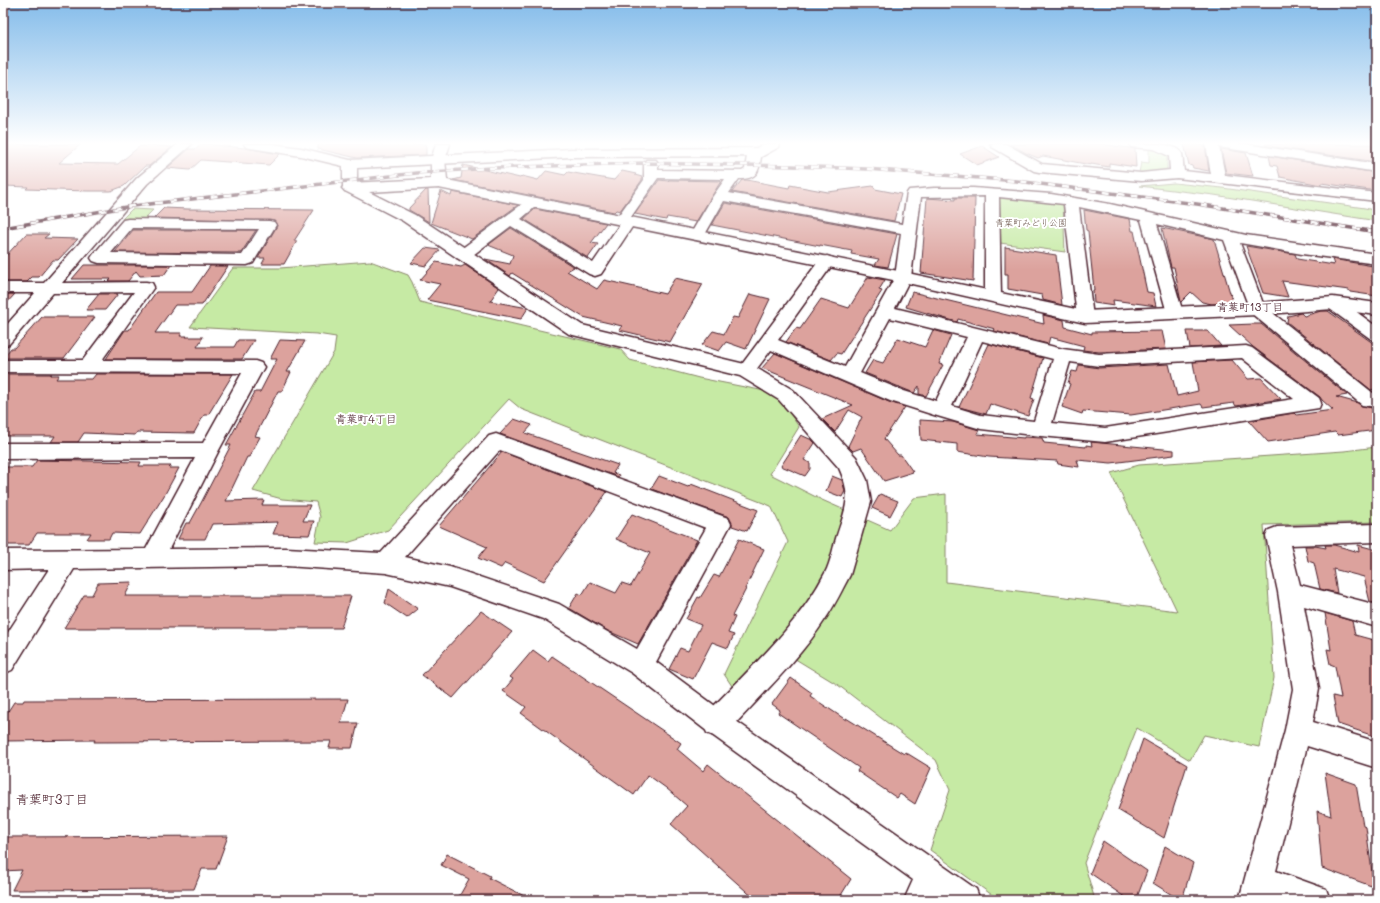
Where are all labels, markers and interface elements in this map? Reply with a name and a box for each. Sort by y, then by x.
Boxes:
park label: 青葉町みどり公園 [995,217,1067,228]
district label: 青葉町13丁目 [1217,299,1283,314]
district label: 青葉町4丁目 [335,411,397,426]
district label: 青葉町3丁目 [16,790,88,807]

